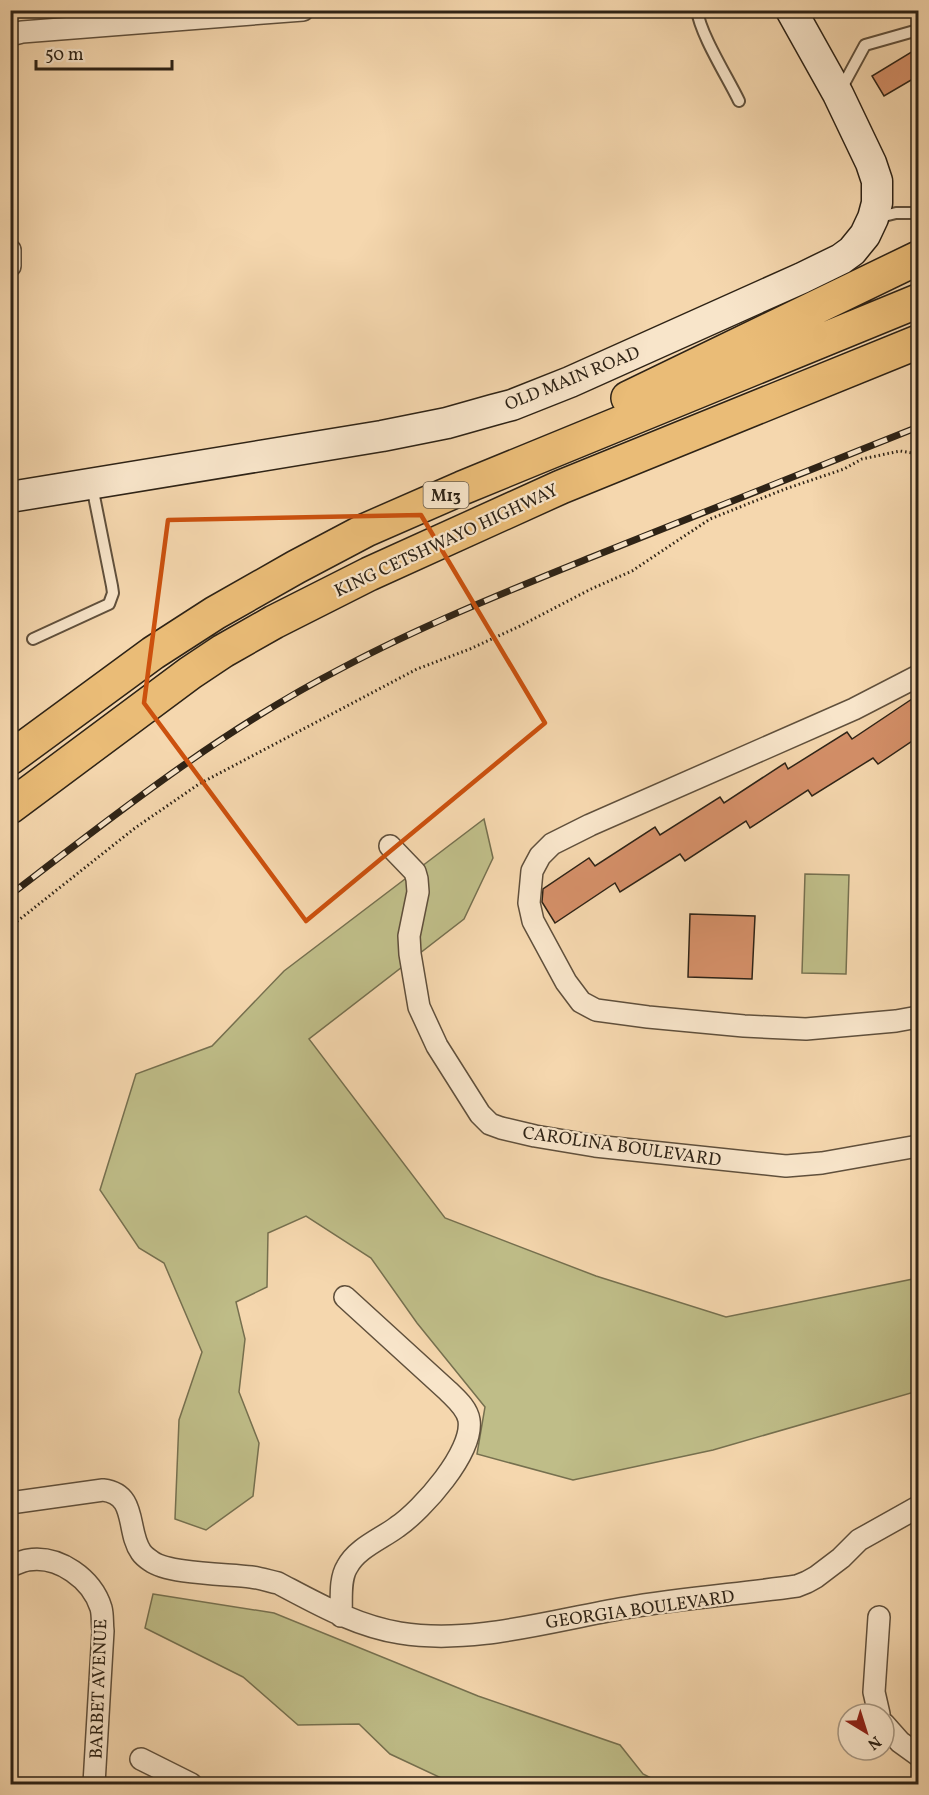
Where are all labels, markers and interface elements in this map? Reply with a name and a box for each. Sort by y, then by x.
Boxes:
scale bar [36,33,172,71]
text: 50 m [45,43,84,68]
street label: OLD MAIN ROAD [501,341,644,418]
street label: KING CETSHWAYO HIGHWAY [331,478,563,604]
road number: M13 [424,482,468,508]
street label: CAROLINA BOULEVARD [521,1121,723,1174]
street label: GEORGIA BOULEVARD [544,1585,736,1636]
street label: BARBET AVENUE [85,1618,114,1760]
north arrow [836,1702,896,1762]
text: N [862,1730,885,1755]

